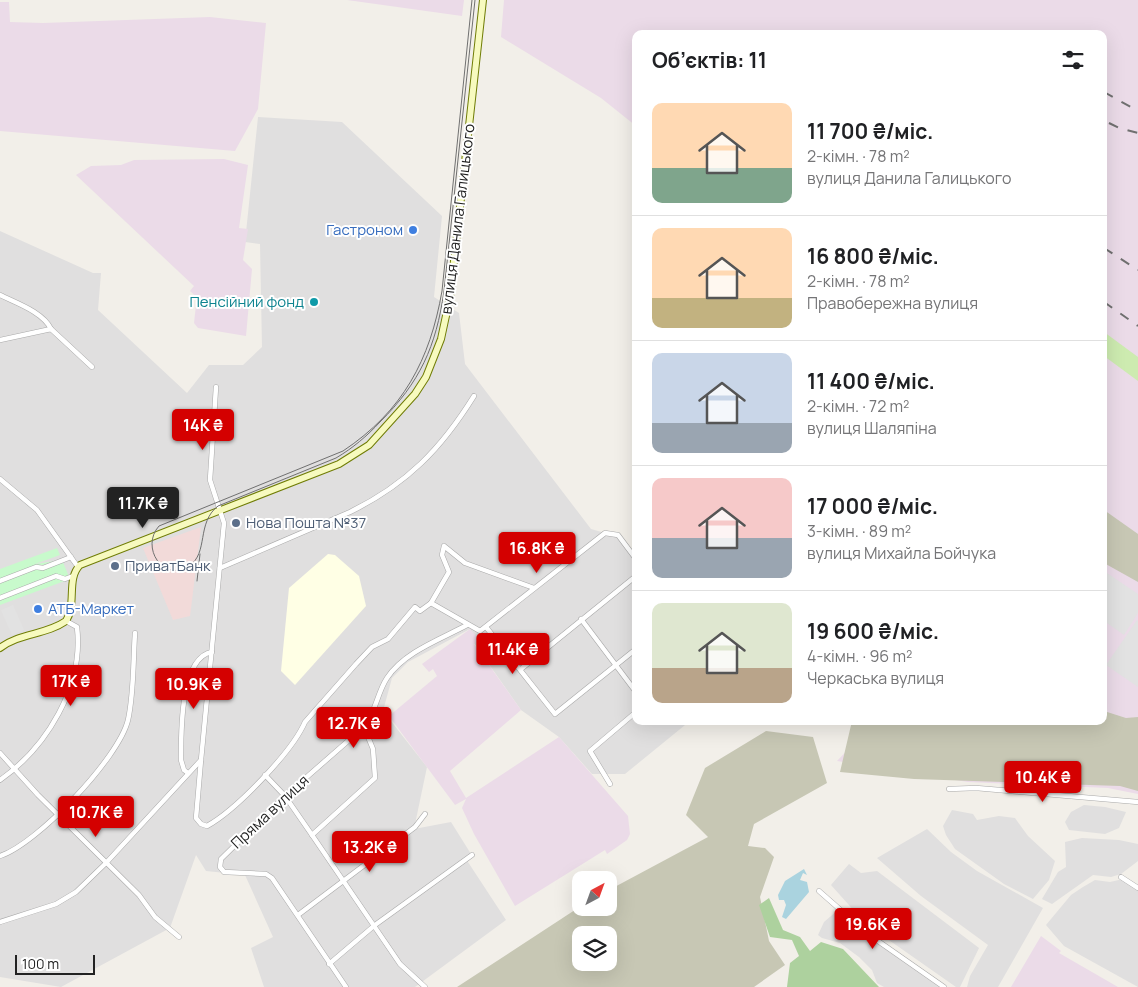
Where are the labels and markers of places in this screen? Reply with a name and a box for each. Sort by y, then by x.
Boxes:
place label: Гастроном [326,219,403,240]
marker: Гастроном [407,224,419,236]
place label: Пенсійний фонд [189,291,304,312]
marker: Пенсійний фонд [308,296,320,308]
pin: 14K ₴ [168,408,238,451]
pin: 11.7K ₴ [97,486,189,529]
place label: Нова Пошта №37 [246,512,366,533]
marker: Нова Пошта №37 [230,517,242,529]
pin: 16.8K ₴ [491,532,583,574]
place label: ПриватБанк [125,555,211,576]
marker: ПриватБанк [109,560,121,572]
place label: АТБ-Маркет [48,598,135,619]
marker: АТБ-Маркет [32,603,44,615]
pin: 11.4K ₴ [467,632,559,675]
pin: 17K ₴ [36,664,106,707]
pin: 10.9K ₴ [148,668,240,710]
pin: 12.7K ₴ [308,706,400,749]
pin: 10.4K ₴ [997,760,1089,803]
pin: 10.7K ₴ [50,796,142,838]
pin: 13.2K ₴ [324,830,416,873]
pin: 19.6K ₴ [827,908,919,950]

